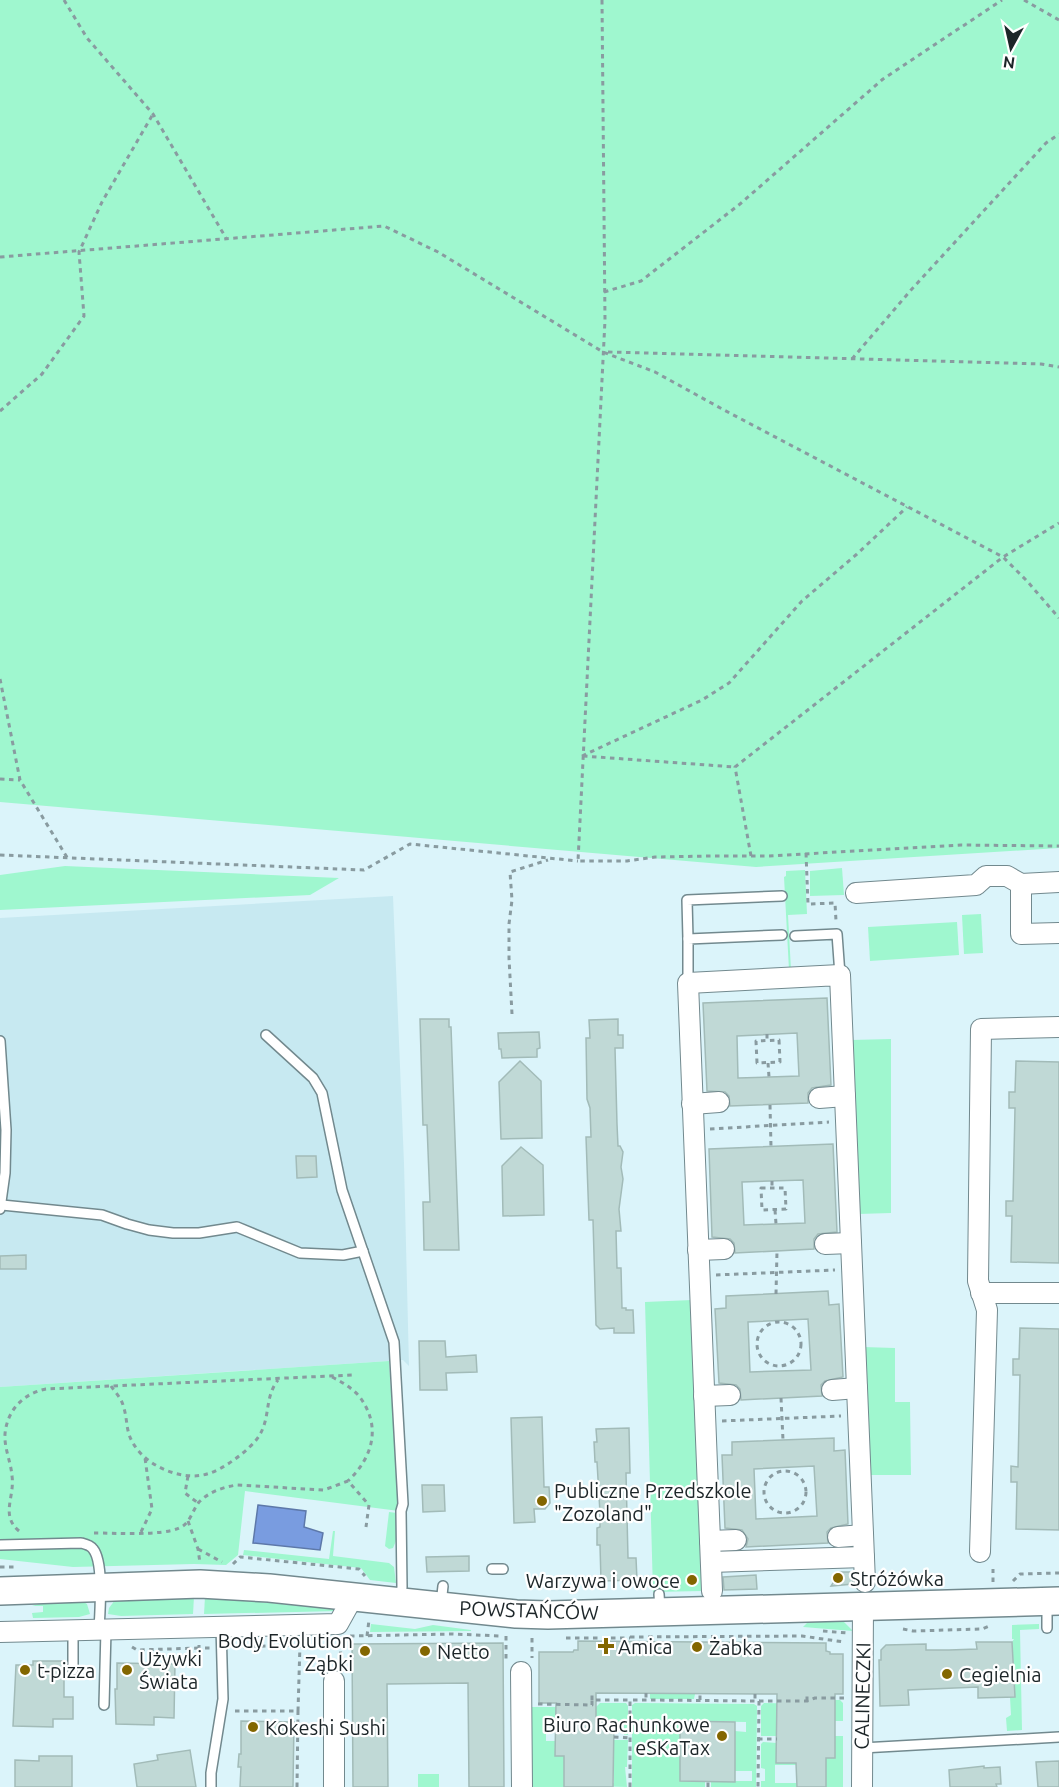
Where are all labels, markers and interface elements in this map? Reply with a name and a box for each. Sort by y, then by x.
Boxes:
north arrow [981,18,1041,78]
text: N [1002,53,1016,73]
place label: Publiczne Przedszkole "Zozoland" [554,1479,752,1525]
marker: Publiczne Przedszkole "Zozoland" [535,1494,549,1508]
place label: Stróżówka [850,1567,944,1590]
place label: Warzywa i owoce [526,1569,680,1592]
marker: Stróżówka [831,1571,845,1585]
marker: Warzywa i owoce [685,1573,699,1587]
street label: POWSTAŃCÓW [459,1596,599,1624]
place label: Body Evolution Ząbki [218,1629,353,1675]
place label: Amica [618,1635,673,1658]
place label: Żabka [709,1636,763,1659]
marker: Amica [599,1639,613,1653]
place label: Netto [437,1640,490,1663]
marker: Żabka [690,1640,704,1654]
street label: CALINECZKI [850,1642,874,1750]
marker: Body Evolution Ząbki [358,1644,372,1658]
marker: Netto [418,1644,432,1658]
place label: Używki Świata [139,1647,202,1693]
place label: t-pizza [37,1659,95,1682]
marker: t-pizza [18,1663,32,1677]
marker: Używki Świata [120,1663,134,1677]
place label: Cegielnia [959,1663,1041,1686]
marker: Cegielnia [940,1667,954,1681]
place label: Biuro Rachunkowe eSKaTax [543,1713,710,1759]
place label: Kokeshi Sushi [265,1716,386,1739]
marker: Kokeshi Sushi [246,1720,260,1734]
marker: Biuro Rachunkowe eSKaTax [715,1729,729,1743]

